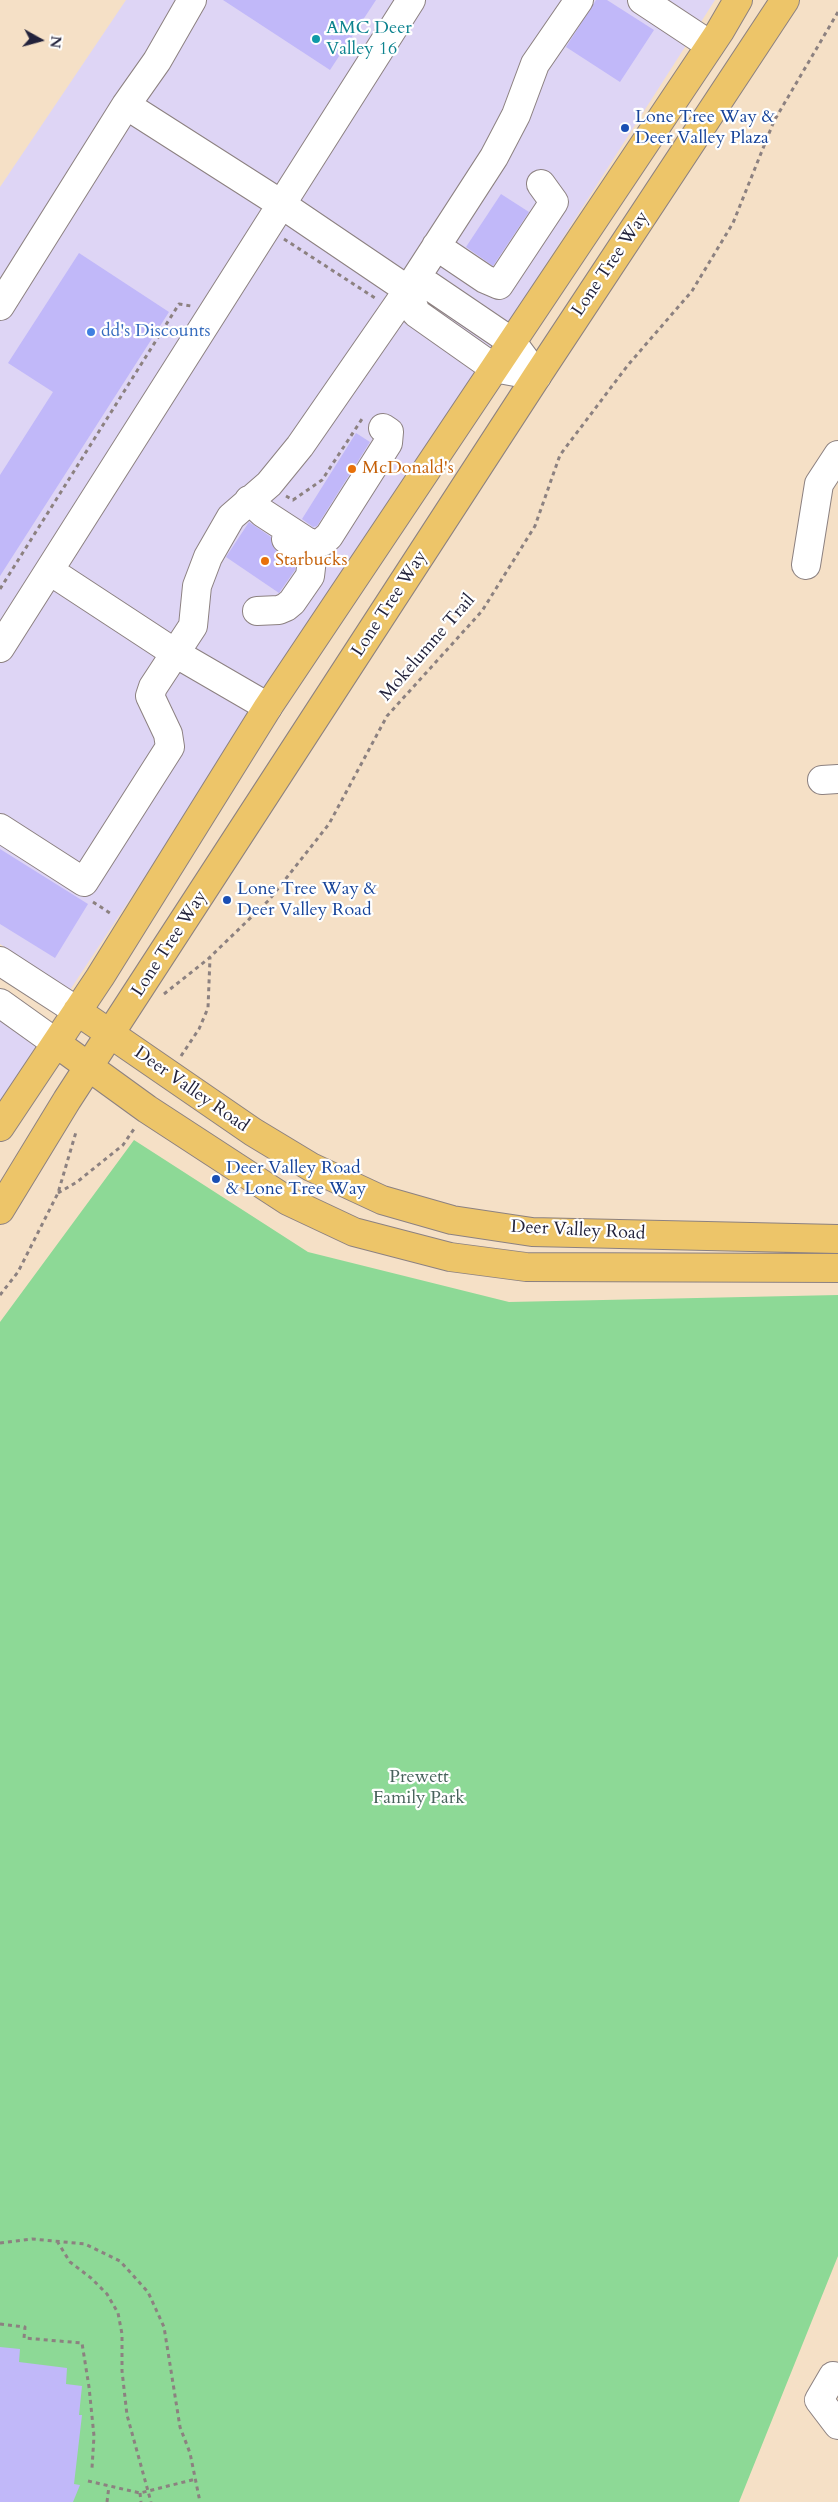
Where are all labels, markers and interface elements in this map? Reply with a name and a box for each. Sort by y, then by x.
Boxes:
north arrow [15,15,65,65]
place label: AMC Deer Valley 16 [326,18,412,60]
marker: AMC Deer Valley 16 [310,33,322,45]
text: N [45,35,66,49]
place label: Lone Tree Way & Deer Valley Plaza [635,107,775,150]
marker: Lone Tree Way & Deer Valley Plaza [619,122,631,134]
street label: Lone Tree Way [568,207,654,321]
place label: dd's Discounts [101,321,211,343]
marker: dd's Discounts [85,326,97,338]
place label: McDonald's [362,458,454,480]
marker: McDonald's [346,463,358,475]
street label: Lone Tree Way [348,547,432,661]
place label: Starbucks [275,550,347,572]
marker: Starbucks [259,555,271,567]
street label: Mokelumne Trail [376,590,480,706]
place label: Lone Tree Way & Deer Valley Road [237,879,377,922]
street label: Lone Tree Way [128,887,212,1001]
marker: Lone Tree Way & Deer Valley Road [221,894,233,906]
street label: Deer Valley Road [130,1043,252,1137]
place label: Deer Valley Road & Lone Tree Way [226,1158,366,1200]
marker: Deer Valley Road & Lone Tree Way [210,1173,222,1185]
street label: Deer Valley Road [510,1217,646,1245]
park label: Prewett Family Park [373,1767,465,1810]

